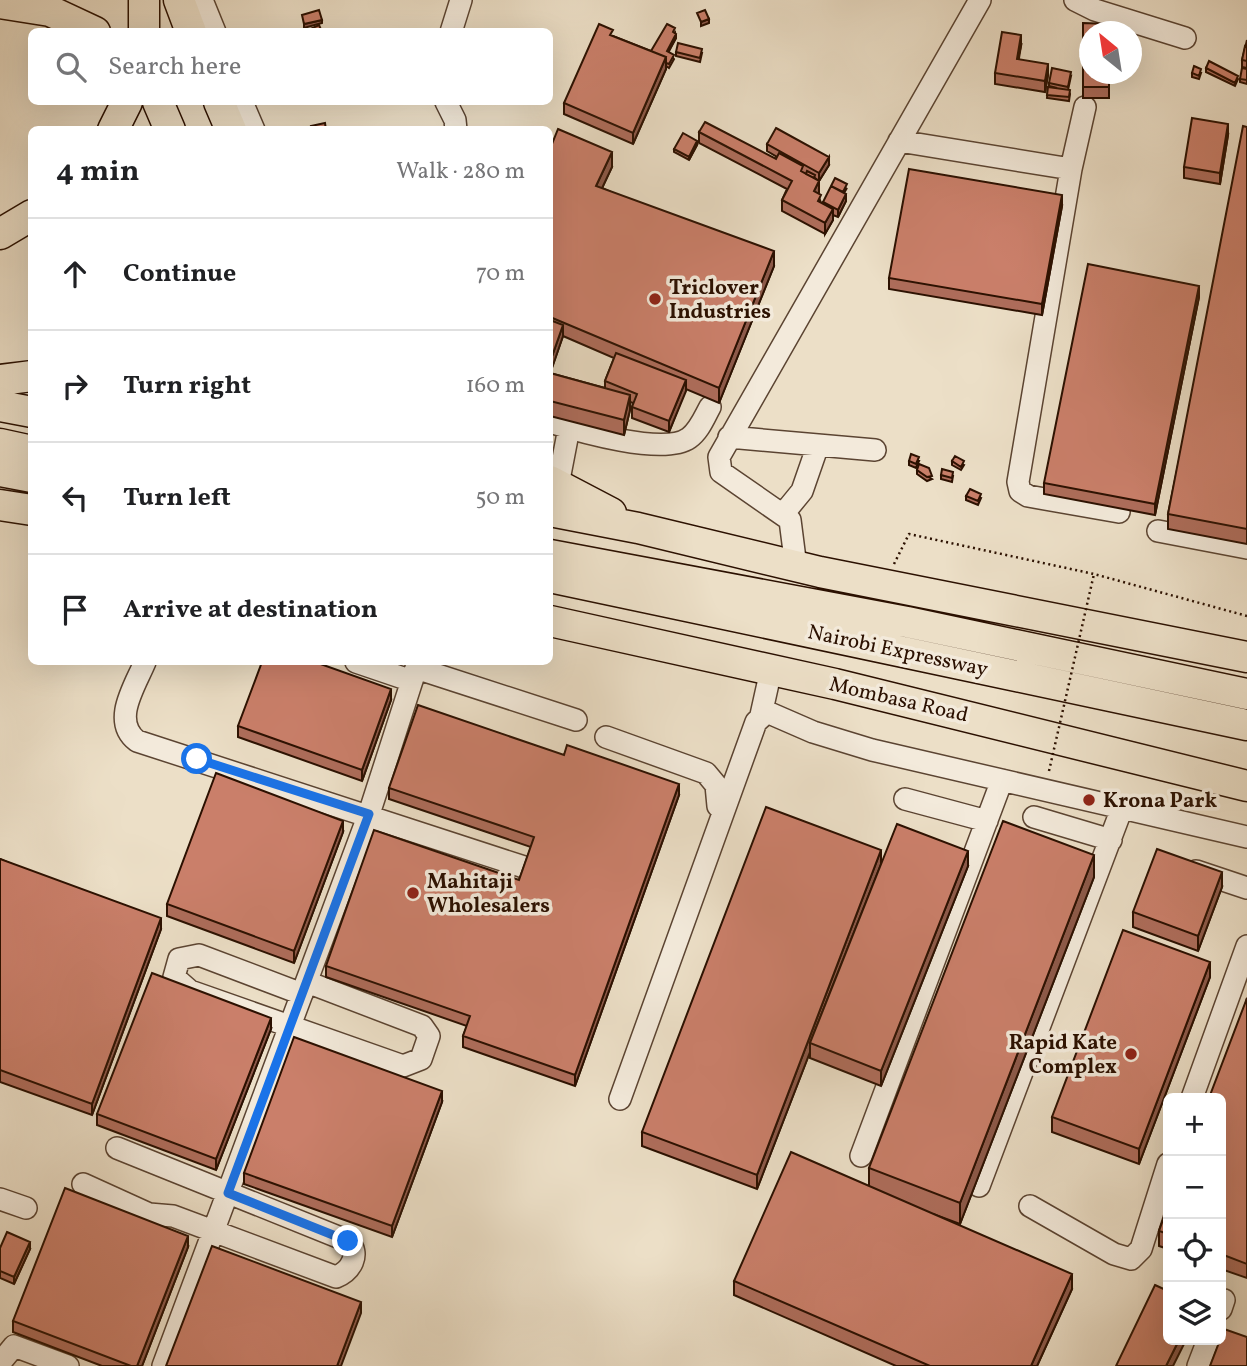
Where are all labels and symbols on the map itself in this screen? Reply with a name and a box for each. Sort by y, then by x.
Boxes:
north arrow [1079,21,1142,84]
place label: Triclover Industries [669,274,771,327]
marker: Triclover Industries [647,291,663,307]
street label: Nairobi Expressway [805,618,991,685]
street label: Mombasa Road [826,670,971,731]
route start [181,743,212,774]
place label: Krona Park [1103,787,1217,816]
marker: Krona Park [1081,792,1097,808]
place label: Mahitaji Wholesalers [427,868,550,921]
marker: Mahitaji Wholesalers [405,885,421,901]
place label: Rapid Kate Complex [1009,1029,1117,1082]
marker: Rapid Kate Complex [1123,1046,1139,1062]
route end [332,1225,363,1256]

